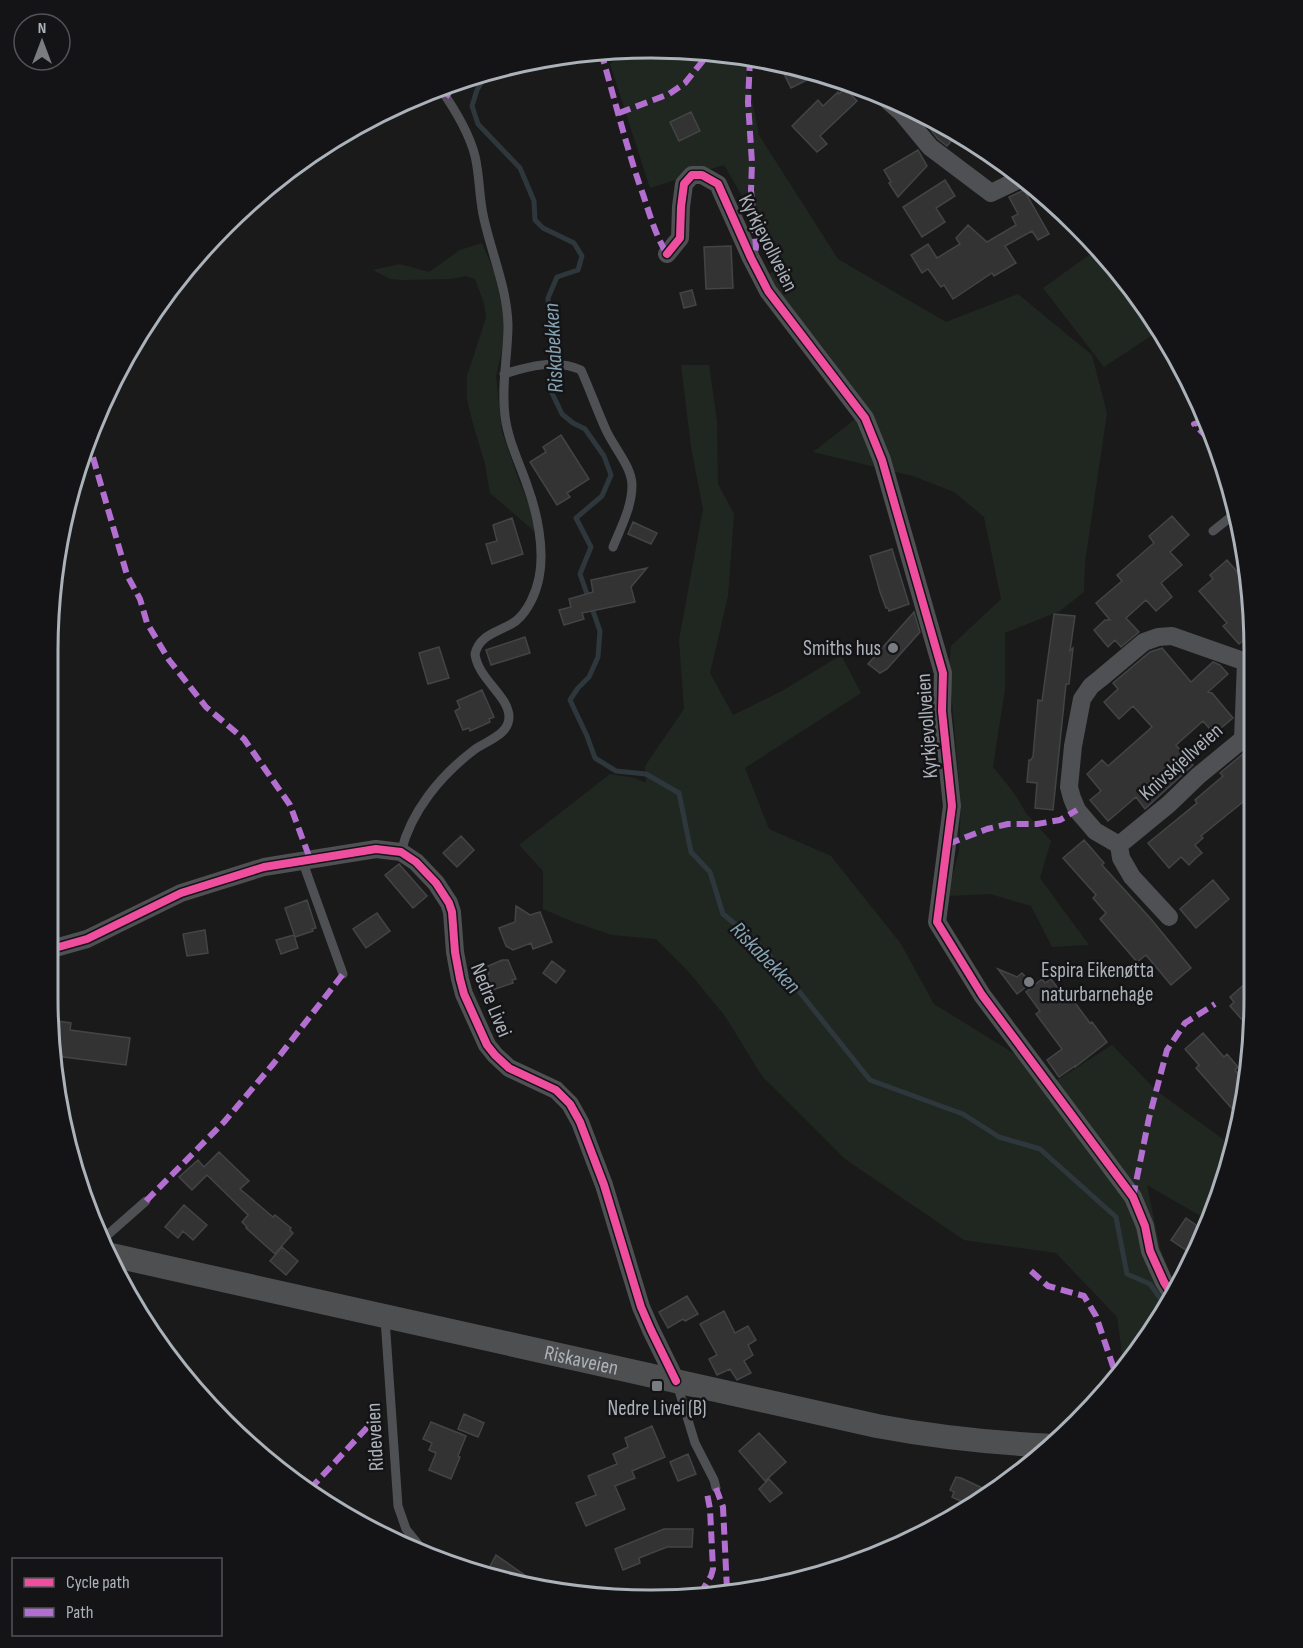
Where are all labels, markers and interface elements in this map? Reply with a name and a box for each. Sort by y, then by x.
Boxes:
north arrow [12,12,72,72]
text: N [38,19,46,38]
street label: Kyrkjevollveien [733,190,803,296]
water label: Riskabekken [538,302,570,394]
place label: Smiths hus [803,636,881,661]
marker: Smiths hus [886,641,900,655]
street label: Kyrkjevollveien [911,673,943,779]
street label: Knivskjellveien [1134,718,1228,806]
water label: Riskabekken [724,916,806,1000]
place label: Espira Eikenøtta naturbarnehage [1041,958,1154,1007]
street label: Nedre Livei [465,959,517,1041]
marker: Espira Eikenøtta naturbarnehage [1022,975,1036,989]
street label: Riskaveien [542,1340,621,1380]
marker: Nedre Livei (B) [650,1379,664,1393]
place label: Nedre Livei (B) [607,1396,707,1421]
street label: Rideveien [361,1402,389,1472]
legend [12,1558,222,1636]
text: Cycle path [66,1572,130,1593]
text: Path [66,1602,94,1623]

